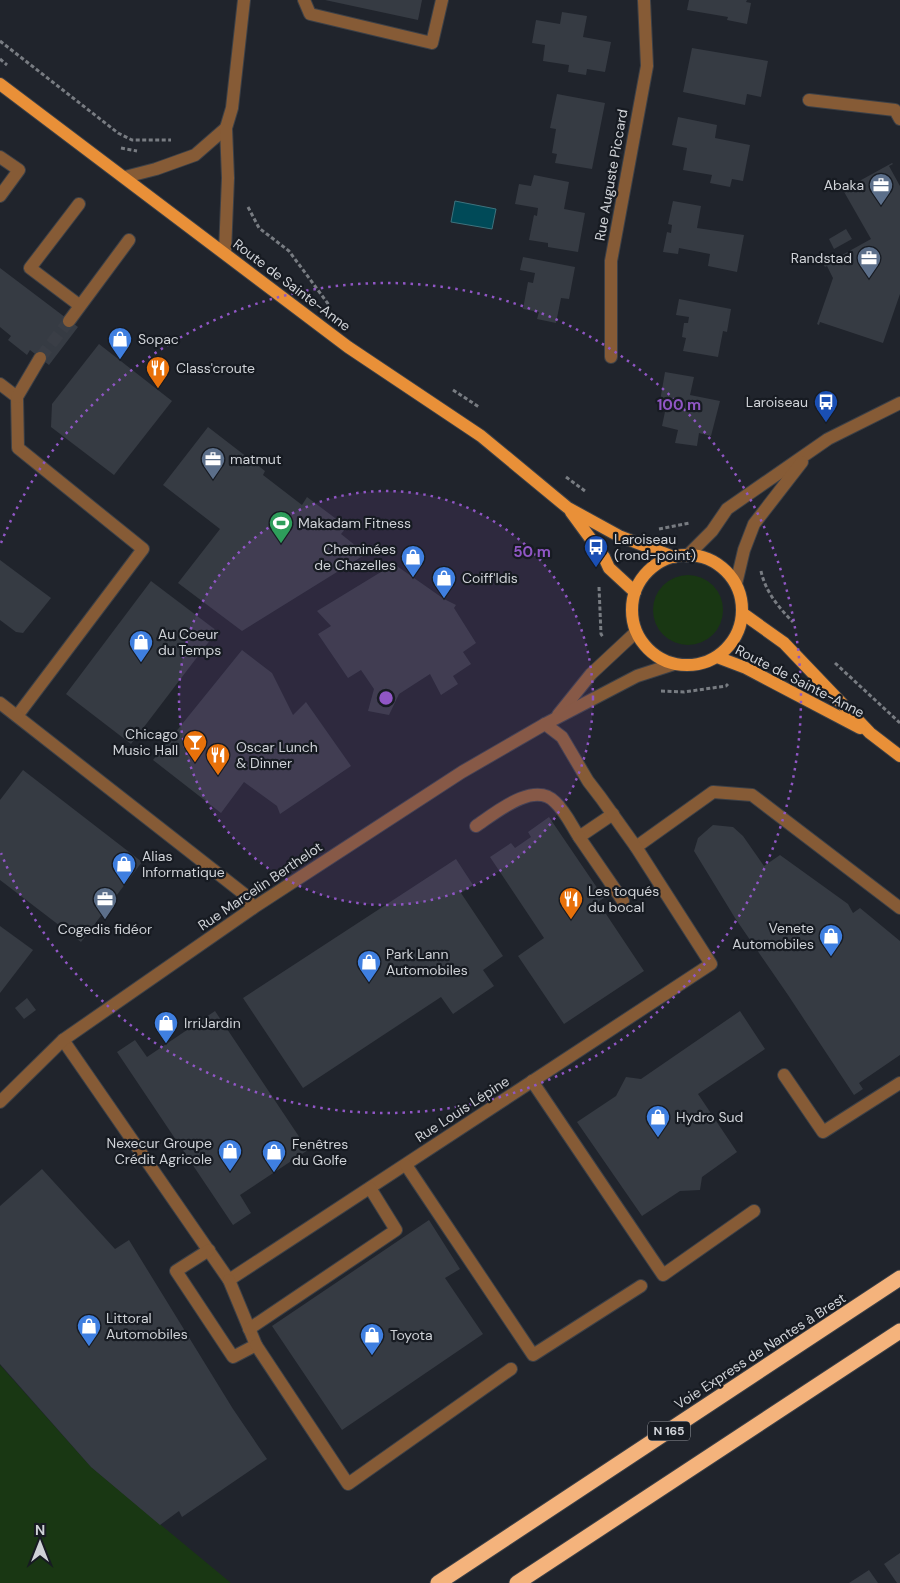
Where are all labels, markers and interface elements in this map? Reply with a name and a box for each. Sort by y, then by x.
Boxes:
street label: Rue Auguste Piccard [591,108,631,242]
office icon: Abaka [868,172,894,206]
place label: Abaka [824,176,864,194]
street label: Route de Sainte-Anne [230,235,354,335]
office icon: Randstad [856,245,882,279]
place label: Randstad [791,249,852,267]
shop icon: Sopac [107,326,133,360]
place label: Sopac [138,330,179,348]
restaurant icon: Class'croute [145,355,171,389]
place label: Class'croute [176,359,255,377]
bus stop icon: Laroiseau [813,389,839,423]
place label: Laroiseau [746,393,808,411]
text: 100 m [657,395,701,415]
office icon: matmut [200,446,226,480]
place label: matmut [230,450,281,468]
sports icon: Makadam Fitness [268,510,294,544]
place label: Makadam Fitness [298,514,411,532]
place label: Laroiseau (rond-point) [614,530,696,564]
bus stop icon: Laroiseau (rond-point) [583,534,609,568]
place label: Cheminées de Chazelles [314,540,396,574]
text: 50 m [513,542,551,562]
shop icon: Cheminées de Chazelles [400,544,426,578]
shop icon: Coiff'Idis [431,565,457,599]
place label: Coiff'Idis [462,569,518,587]
place label: Au Coeur du Temps [158,625,221,659]
shop icon: Au Coeur du Temps [128,629,154,663]
street label: Route de Sainte-Anne [732,641,868,721]
centre of rings [377,689,395,707]
place label: Chicago Music Hall [113,725,178,759]
bar icon: Chicago Music Hall [182,729,208,763]
place label: Oscar Lunch & Dinner [236,738,318,772]
restaurant icon: Oscar Lunch & Dinner [205,742,231,776]
street label: Rue Marcelin Berthelot [194,838,326,934]
place label: Alias Informatique [142,847,225,881]
shop icon: Alias Informatique [111,851,137,885]
place label: Les toqués du bocal [588,882,659,916]
office icon: Cogedis fidéor [92,886,118,920]
restaurant icon: Les toqués du bocal [558,886,584,920]
place label: Venete Automobiles [732,919,814,953]
place label: Cogedis fidéor [58,920,152,938]
shop icon: Venete Automobiles [818,923,844,957]
place label: Park Lann Automobiles [386,945,468,979]
shop icon: Park Lann Automobiles [356,949,382,983]
shop icon: IrriJardin [153,1010,179,1044]
place label: IrriJardin [184,1014,241,1032]
street label: Rue Louis Lépine [412,1072,513,1146]
shop icon: Hydro Sud [645,1104,671,1138]
place label: Hydro Sud [676,1108,743,1126]
place label: Nexecur Groupe Crédit Agricole [107,1134,212,1168]
place label: Fenêtres du Golfe [292,1135,348,1169]
shop icon: Nexecur Groupe Crédit Agricole [217,1138,243,1172]
shop icon: Fenêtres du Golfe [261,1139,287,1173]
street label: Voie Express de Nantes à Brest [671,1289,849,1413]
place label: Littoral Automobiles [106,1309,188,1343]
shop icon: Littoral Automobiles [76,1313,102,1347]
shop icon: Toyota [359,1322,385,1356]
place label: Toyota [390,1326,433,1344]
road number: N 165 [648,1422,690,1440]
north arrow [15,1518,65,1568]
text: N [35,1521,45,1539]

